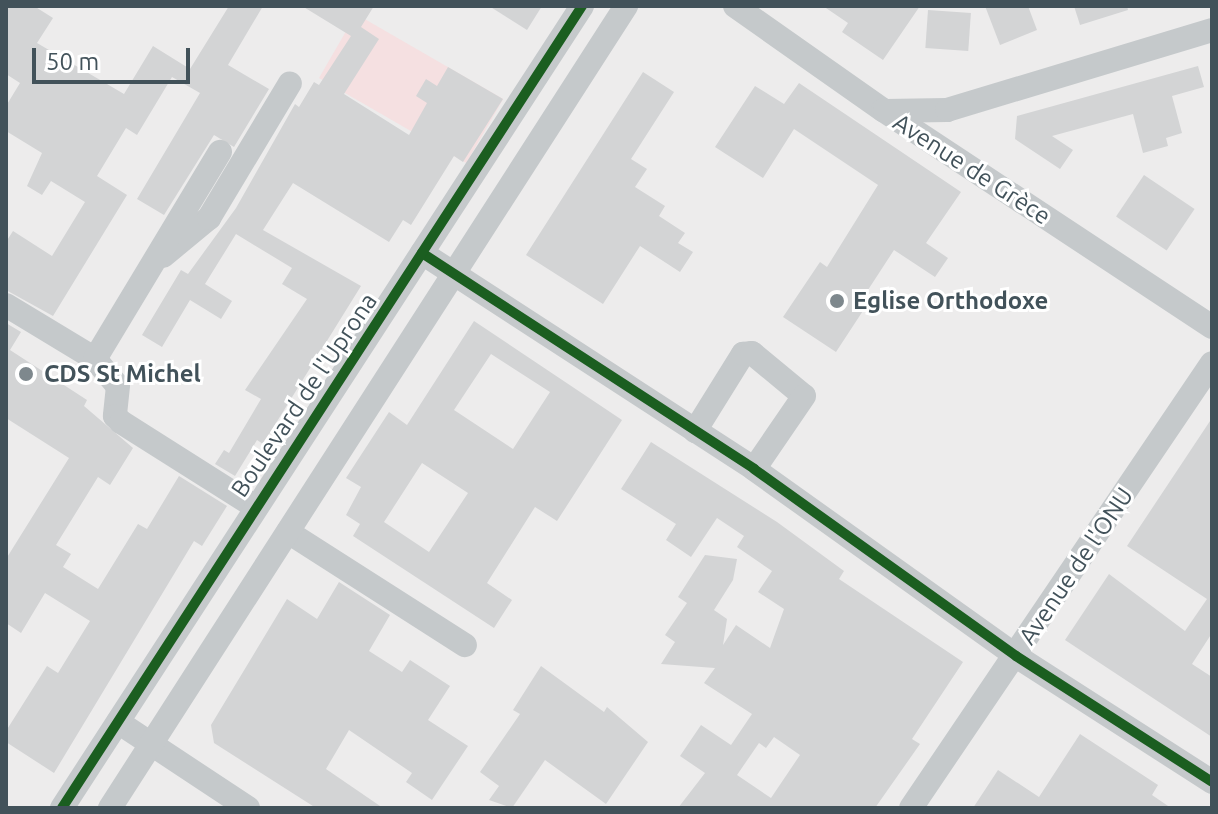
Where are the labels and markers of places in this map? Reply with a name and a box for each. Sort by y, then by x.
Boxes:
place label: Eglise Orthodoxe [853,287,1048,315]
marker: Eglise Orthodoxe [828,292,846,310]
place label: CDS St Michel [44,360,201,388]
marker: CDS St Michel [15,363,37,385]

